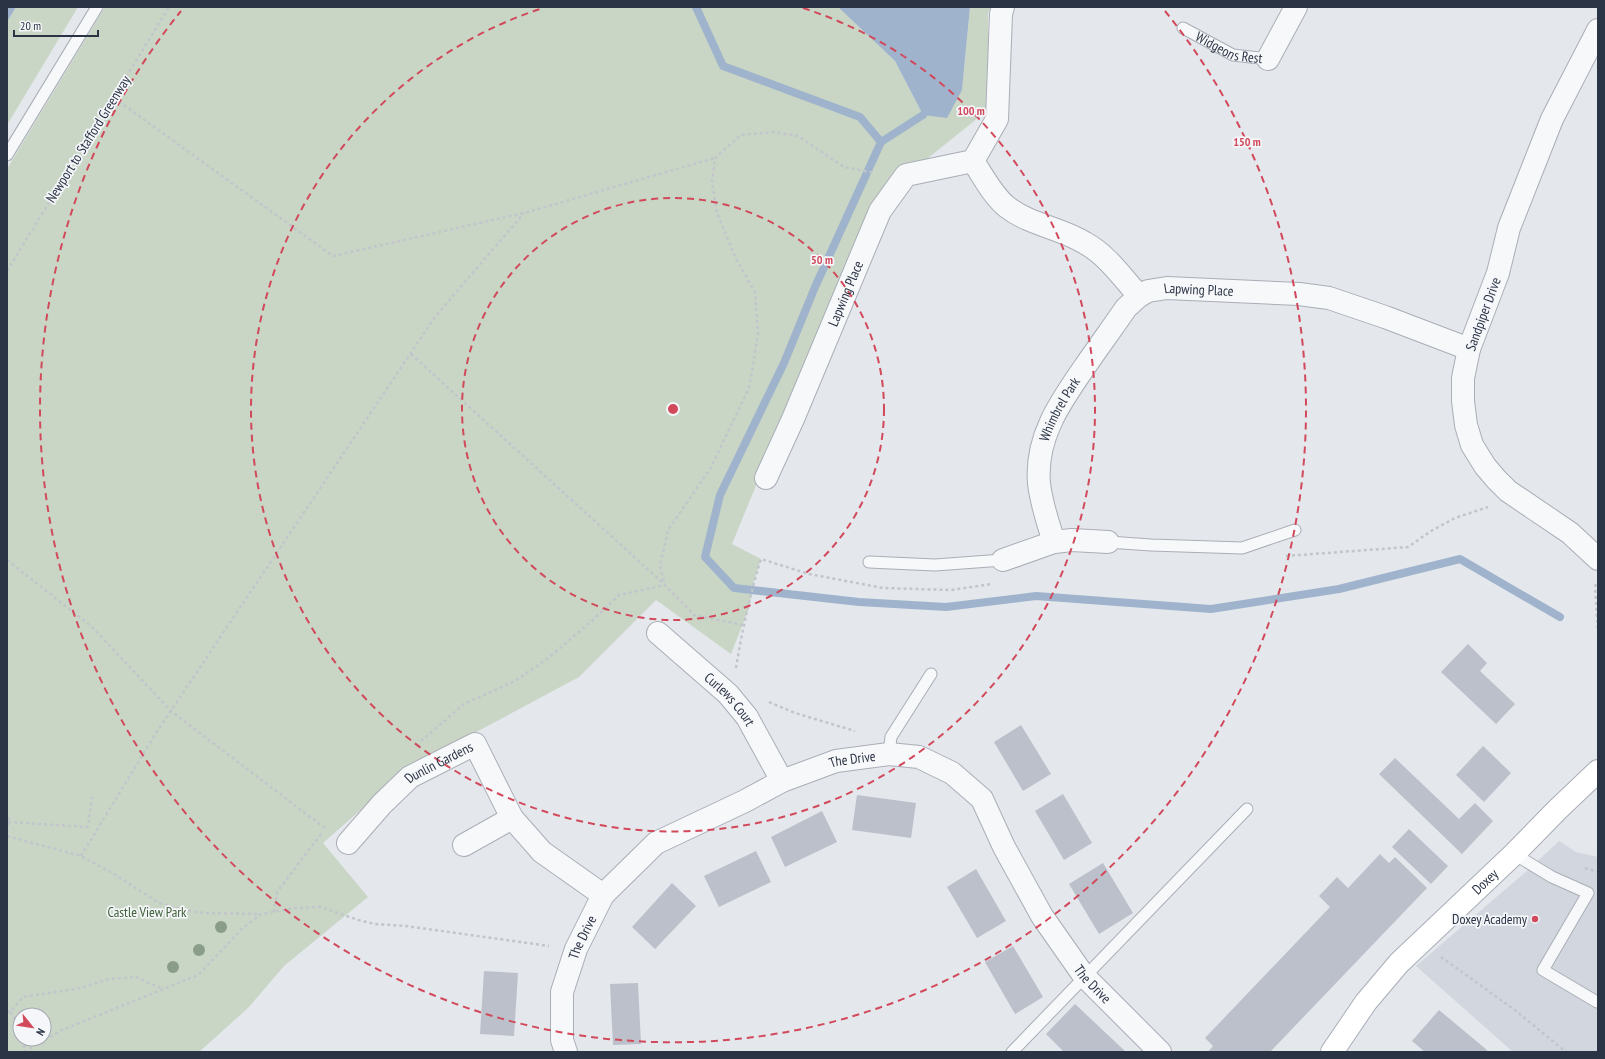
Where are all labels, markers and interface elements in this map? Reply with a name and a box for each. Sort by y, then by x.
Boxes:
scale bar [14,12,98,38]
text: 20 m [20,18,41,33]
street label: Widgeons Rest [1192,28,1264,67]
street label: Newport to Stafford Greenway [42,72,135,206]
text: 100 m [957,103,985,118]
text: 150 m [1233,134,1261,149]
text: 50 m [811,252,833,267]
street label: Lapwing Place [824,258,867,329]
street label: Sandpiper Drive [1461,275,1505,353]
street label: Lapwing Place [1163,279,1234,300]
street label: Whimbrel Park [1035,373,1084,444]
centre of rings [666,402,680,416]
street label: Curlews Court [701,668,759,729]
street label: Dunlin Gardens [400,737,476,787]
street label: The Drive [826,747,877,772]
street label: Doxey [1468,864,1502,898]
park label: Castle View Park [107,903,187,921]
place label: Doxey Academy [1452,910,1528,928]
street label: The Drive [564,912,600,961]
marker: Doxey Academy [1530,914,1540,924]
street label: The Drive [1070,961,1115,1007]
north arrow [12,1007,52,1047]
text: N [33,1026,48,1038]

